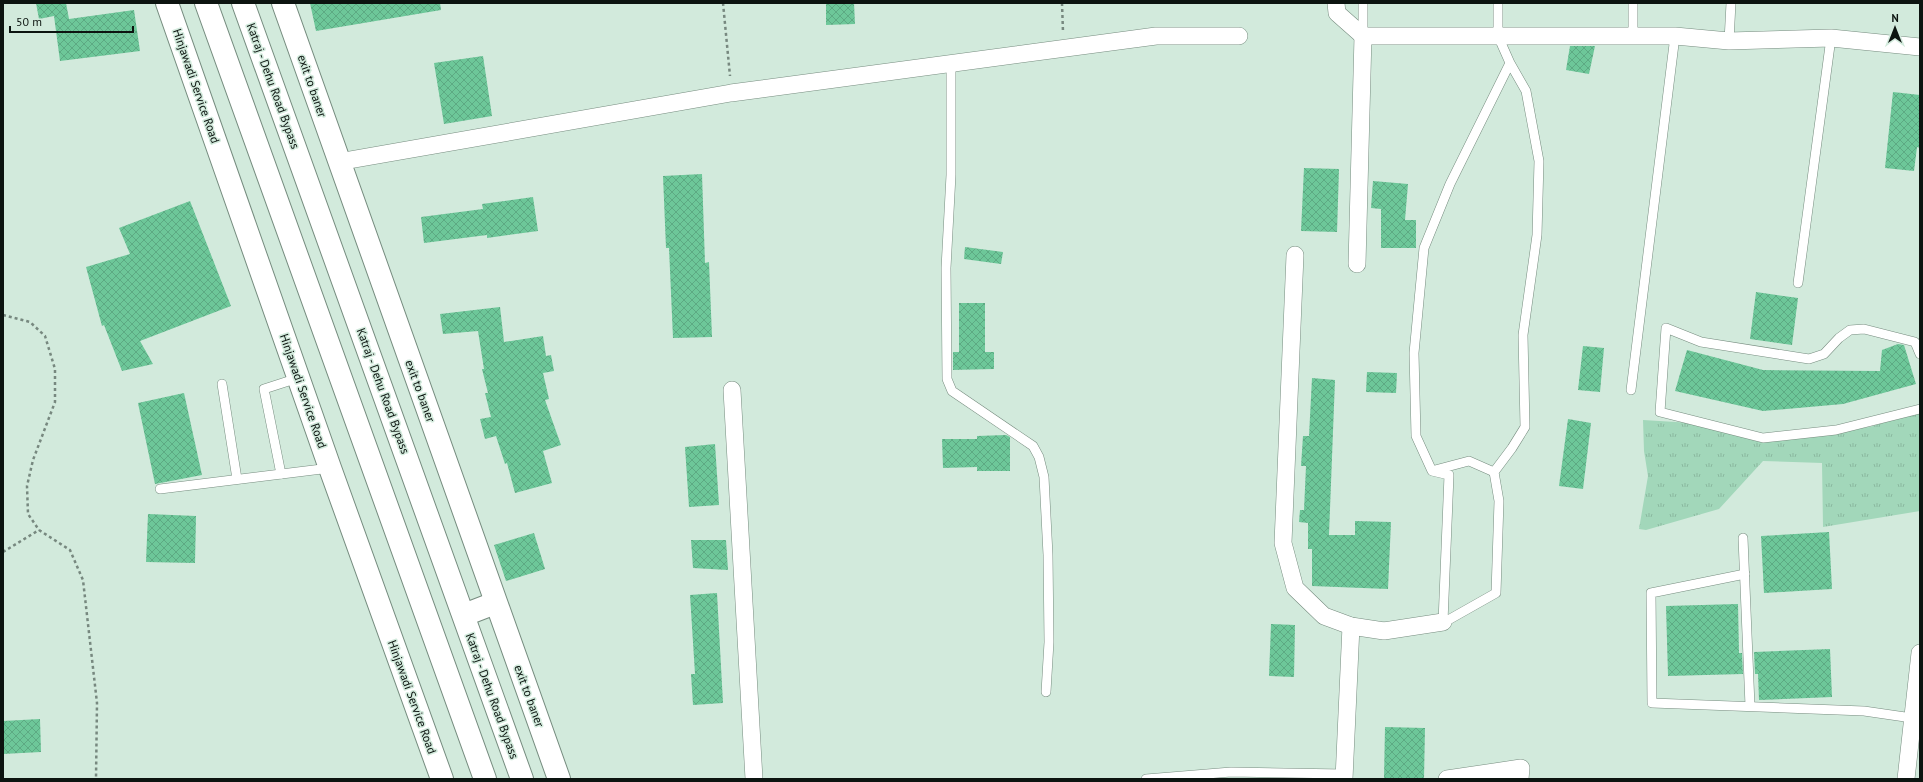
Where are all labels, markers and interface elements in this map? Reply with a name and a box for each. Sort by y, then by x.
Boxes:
scale bar [10,8,133,34]
north arrow [1875,8,1915,48]
text: N [1891,11,1899,25]
text: 50 m [16,14,42,29]
street label: Katraj - Dehu Road Bypass [244,21,303,151]
street label: Hinjawadi Service Road [170,27,223,145]
street label: exit to baner [295,53,330,119]
street label: Katraj - Dehu Road Bypass [354,326,413,456]
street label: Hinjawadi Service Road [277,332,330,450]
street label: exit to baner [402,358,439,424]
street label: Katraj - Dehu Road Bypass [463,631,522,761]
street label: Hinjawadi Service Road [385,638,440,756]
street label: exit to baner [511,663,548,729]

